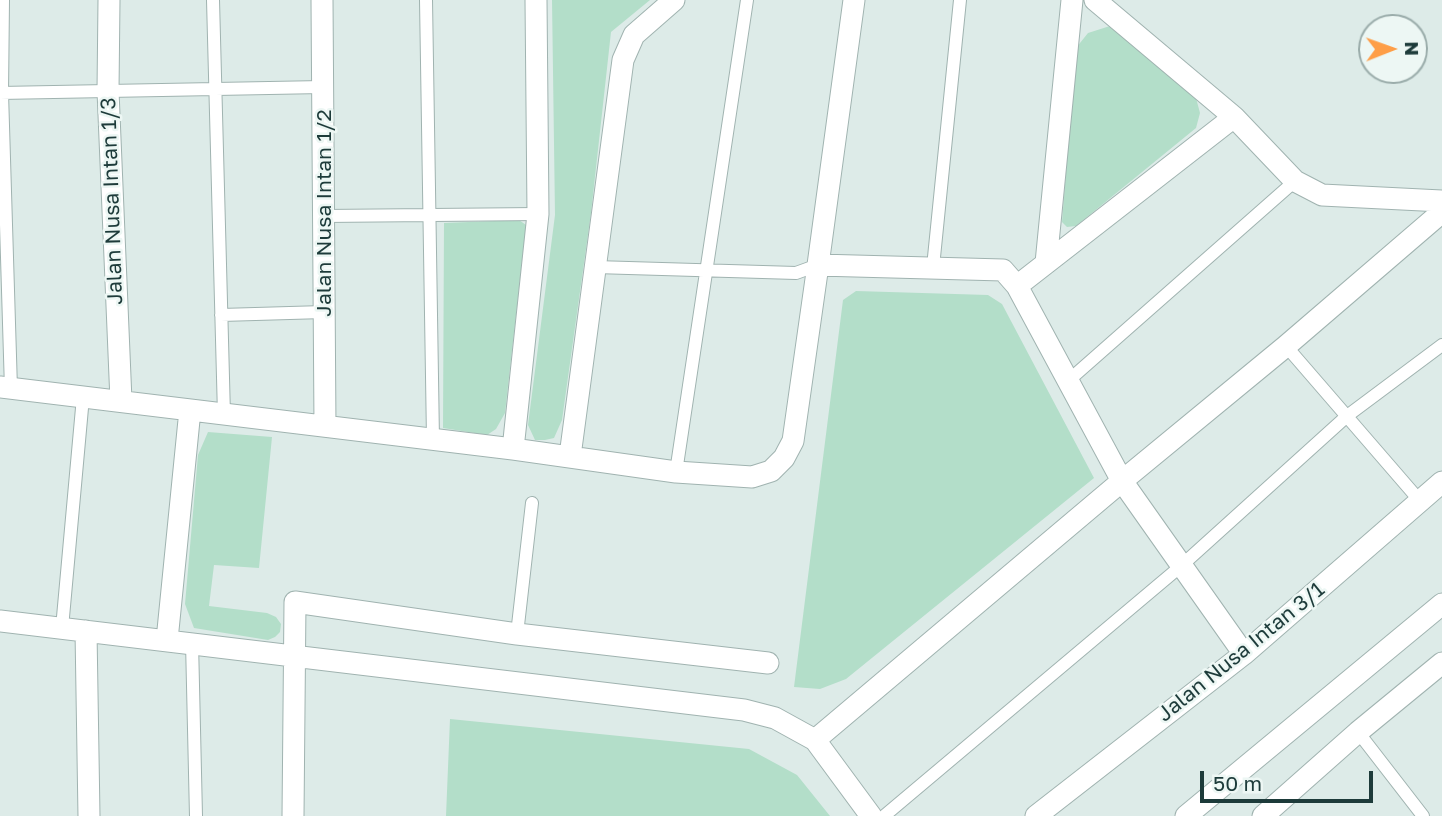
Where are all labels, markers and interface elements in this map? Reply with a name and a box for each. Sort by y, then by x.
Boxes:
north arrow [1358,14,1428,84]
text: N [1401,41,1424,56]
street label: Jalan Nusa Intan 1/3 [96,97,128,305]
street label: Jalan Nusa Intan 1/2 [311,109,337,317]
street label: Jalan Nusa Intan 3/1 [1152,577,1330,727]
scale bar [1204,756,1377,800]
text: 50 m [1213,770,1262,796]

